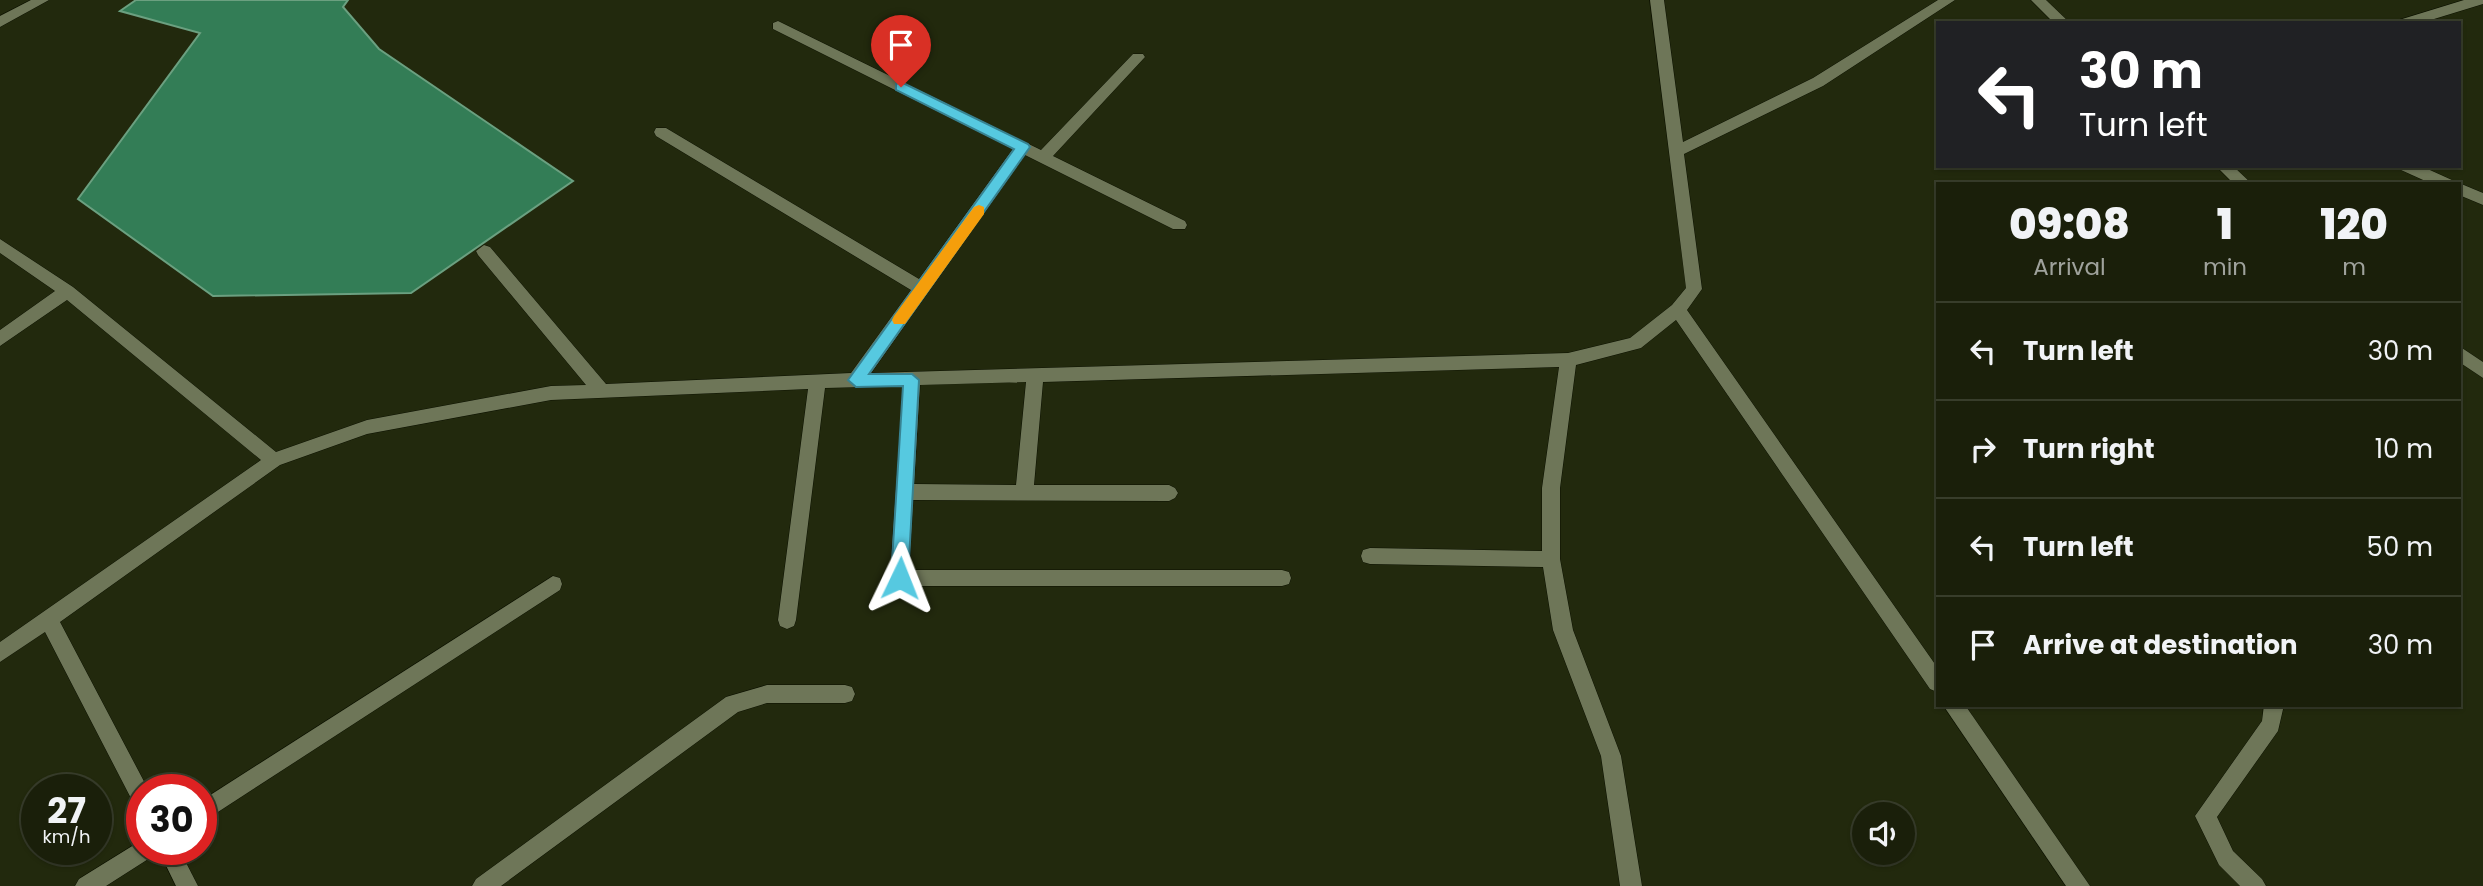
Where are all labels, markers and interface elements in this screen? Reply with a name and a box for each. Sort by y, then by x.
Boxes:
pin [871,15,931,87]
icon: arrive [882,26,920,64]
text: 30 m [2079,37,2203,105]
icon: left [1964,49,2055,140]
text: Turn left [2079,102,2208,147]
text: 09:08 [2009,195,2130,254]
text: 1 [2217,195,2233,254]
text: 120 [2320,195,2388,254]
text: Arrival [2033,251,2106,283]
text: min [2203,251,2247,283]
text: m [2342,251,2366,283]
icon: left [1964,332,2002,370]
text: Turn left [2023,333,2134,369]
text: 30 m [2368,333,2433,369]
icon: right [1964,430,2002,468]
text: Turn right [2023,431,2155,467]
text: 10 m [2375,431,2433,467]
icon: left [1964,528,2002,566]
text: Turn left [2023,529,2134,565]
text: 50 m [2367,529,2433,565]
position arrow [863,541,937,615]
icon: arrive [1964,626,2002,664]
text: Arrive at destination [2023,627,2298,663]
text: 30 m [2368,627,2433,663]
speed limit sign: 30 [126,774,217,865]
text: 27 [47,786,86,835]
map controls [1852,802,1915,865]
button: sound [1852,802,1915,865]
text: km/h [43,824,90,849]

